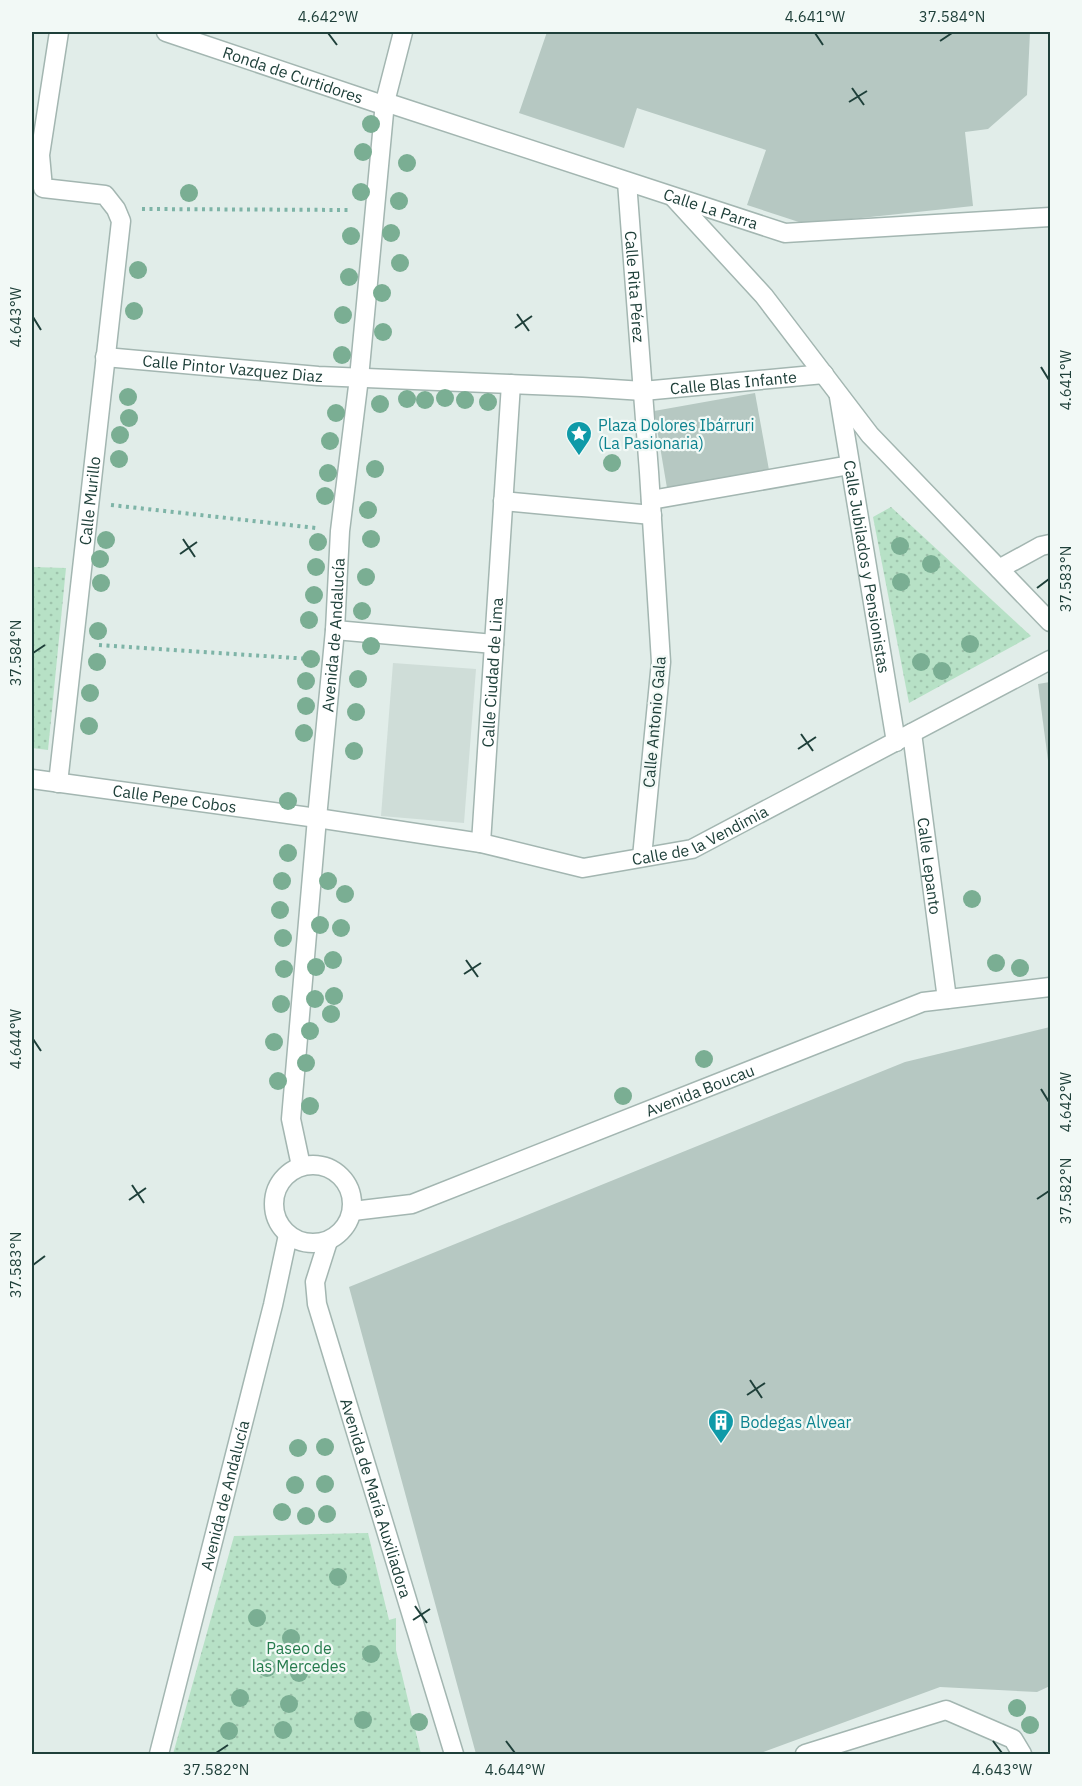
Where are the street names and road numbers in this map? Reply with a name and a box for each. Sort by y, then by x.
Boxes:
street label: Ronda de Curtidores [220,42,366,108]
street label: Calle La Parra [661,184,761,234]
street label: Calle Rita Pérez [621,230,649,343]
street label: Calle Pintor Vazquez Diaz [142,350,323,386]
street label: Calle Blas Infante [669,367,798,398]
street label: Calle Murillo [75,455,105,546]
street label: Calle Jubilados y Pensionistas [840,459,894,675]
street label: Avenida de Andalucía [317,557,349,713]
street label: Calle Ciudad de Lima [477,596,507,748]
street label: Calle Antonio Gala [638,655,670,789]
street label: Calle Pepe Cobos [112,780,238,817]
street label: Calle de la Vendimia [630,801,772,869]
street label: Calle Lepanto [913,816,946,916]
street label: Avenida Boucau [643,1060,757,1121]
street label: Avenida de María Auxiliadora [336,1396,416,1601]
street label: Avenida de Andalucía [196,1418,253,1572]

